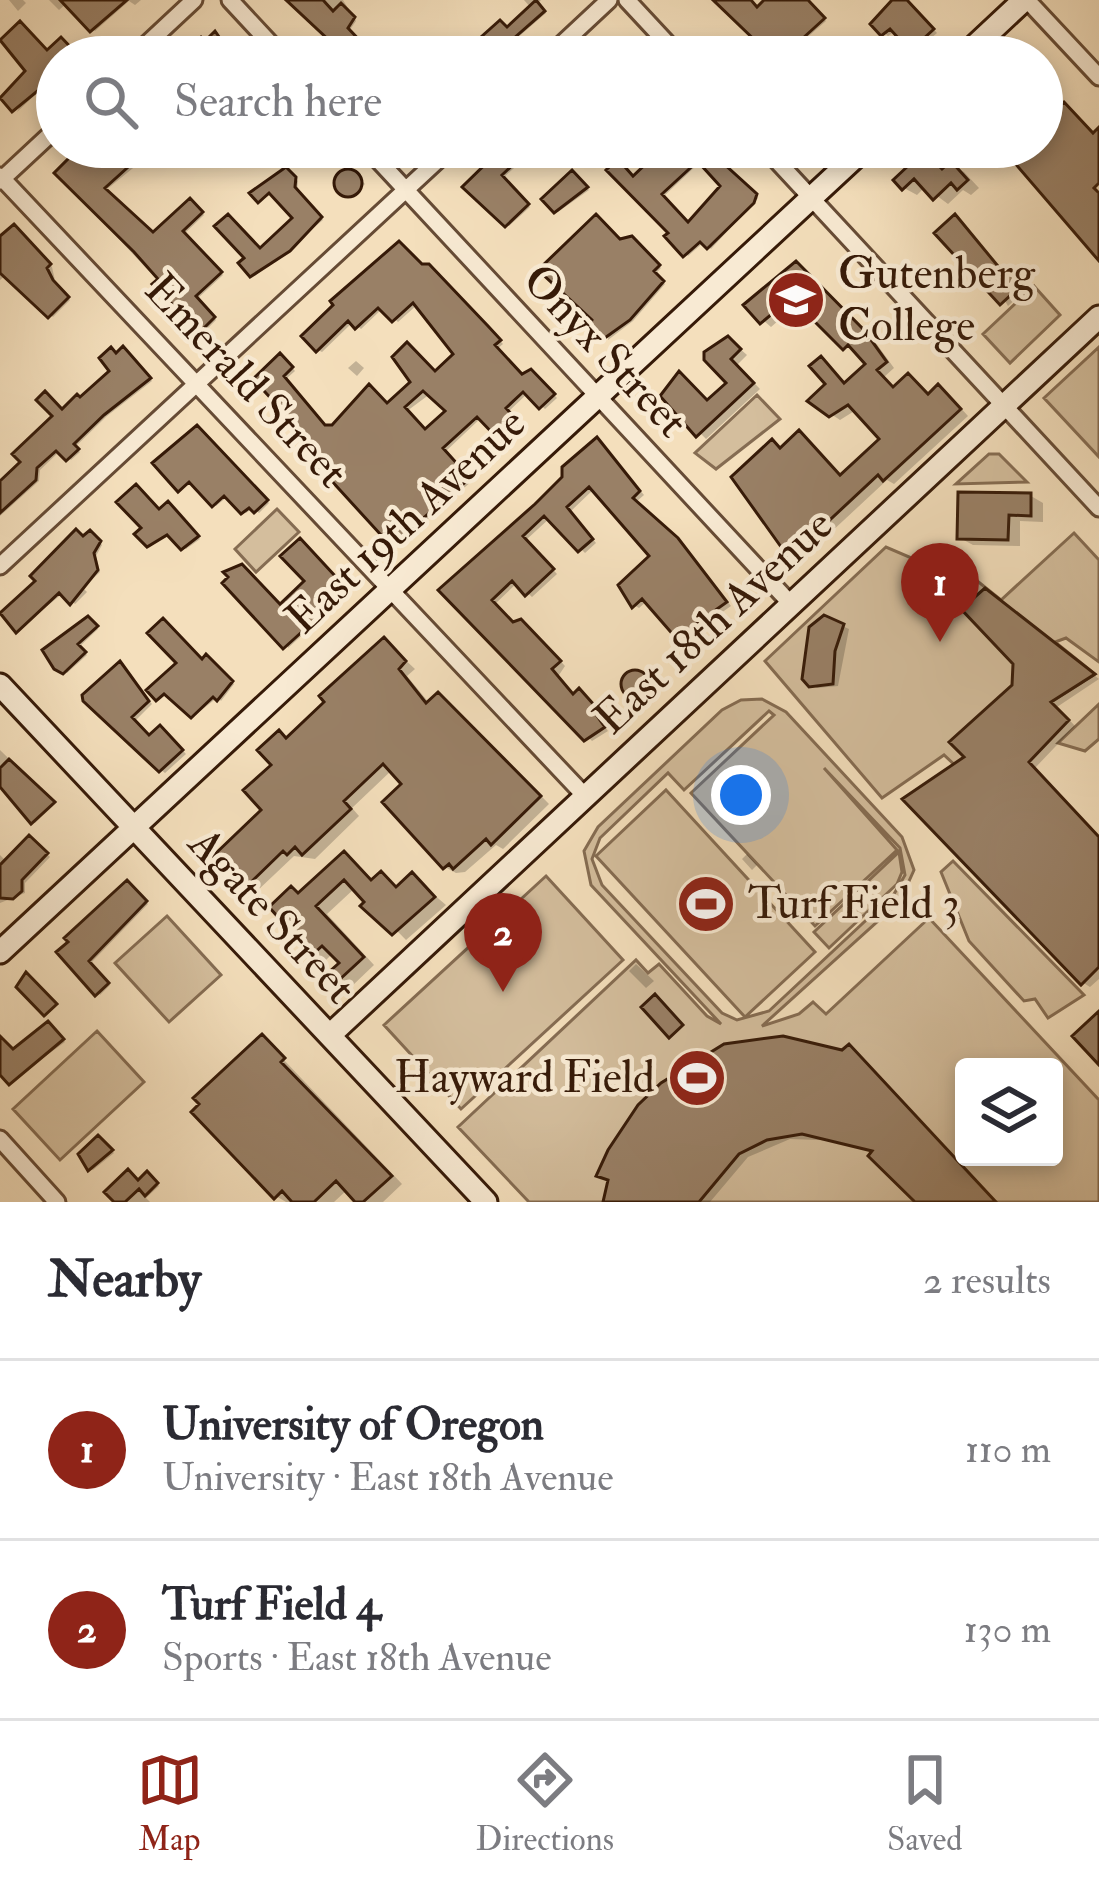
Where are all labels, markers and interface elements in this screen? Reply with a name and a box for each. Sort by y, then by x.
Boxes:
search box [36,36,1063,168]
icon: search [78,69,144,135]
text: Search here [174,74,382,130]
place label: Gutenberg College [838,246,1036,354]
street label: Onyx Street [511,253,699,449]
street label: Emerald Street [133,262,359,500]
school or university icon: Gutenberg College [765,269,827,331]
street label: East 19th Avenue [275,396,537,646]
street label: East 18th Avenue [583,497,845,747]
pin: 1 [901,543,979,642]
your location [711,765,771,825]
street label: Agate Street [176,816,368,1016]
sports icon: Turf Field 3 [675,873,737,935]
place label: Turf Field 3 [748,876,960,932]
pin: 2 [464,893,542,992]
sports icon: Hayward Field [666,1047,728,1109]
place label: Hayward Field [394,1050,655,1106]
map controls [955,1058,1063,1166]
button: layers [955,1058,1063,1166]
text: Nearby [48,1248,201,1312]
text: 2 results [923,1256,1051,1305]
text: University of Oregon [162,1397,544,1453]
text: 1 [80,1425,94,1474]
text: 110 m [965,1425,1051,1474]
text: University · East 18th Avenue [162,1453,614,1502]
text: Turf Field 4 [162,1577,381,1633]
text: 2 [77,1605,97,1654]
text: 130 m [964,1605,1051,1654]
text: Sports · East 18th Avenue [162,1633,552,1682]
tab: Map [137,1747,203,1860]
tab: Directions [476,1747,614,1860]
tab: Saved [887,1747,962,1860]

